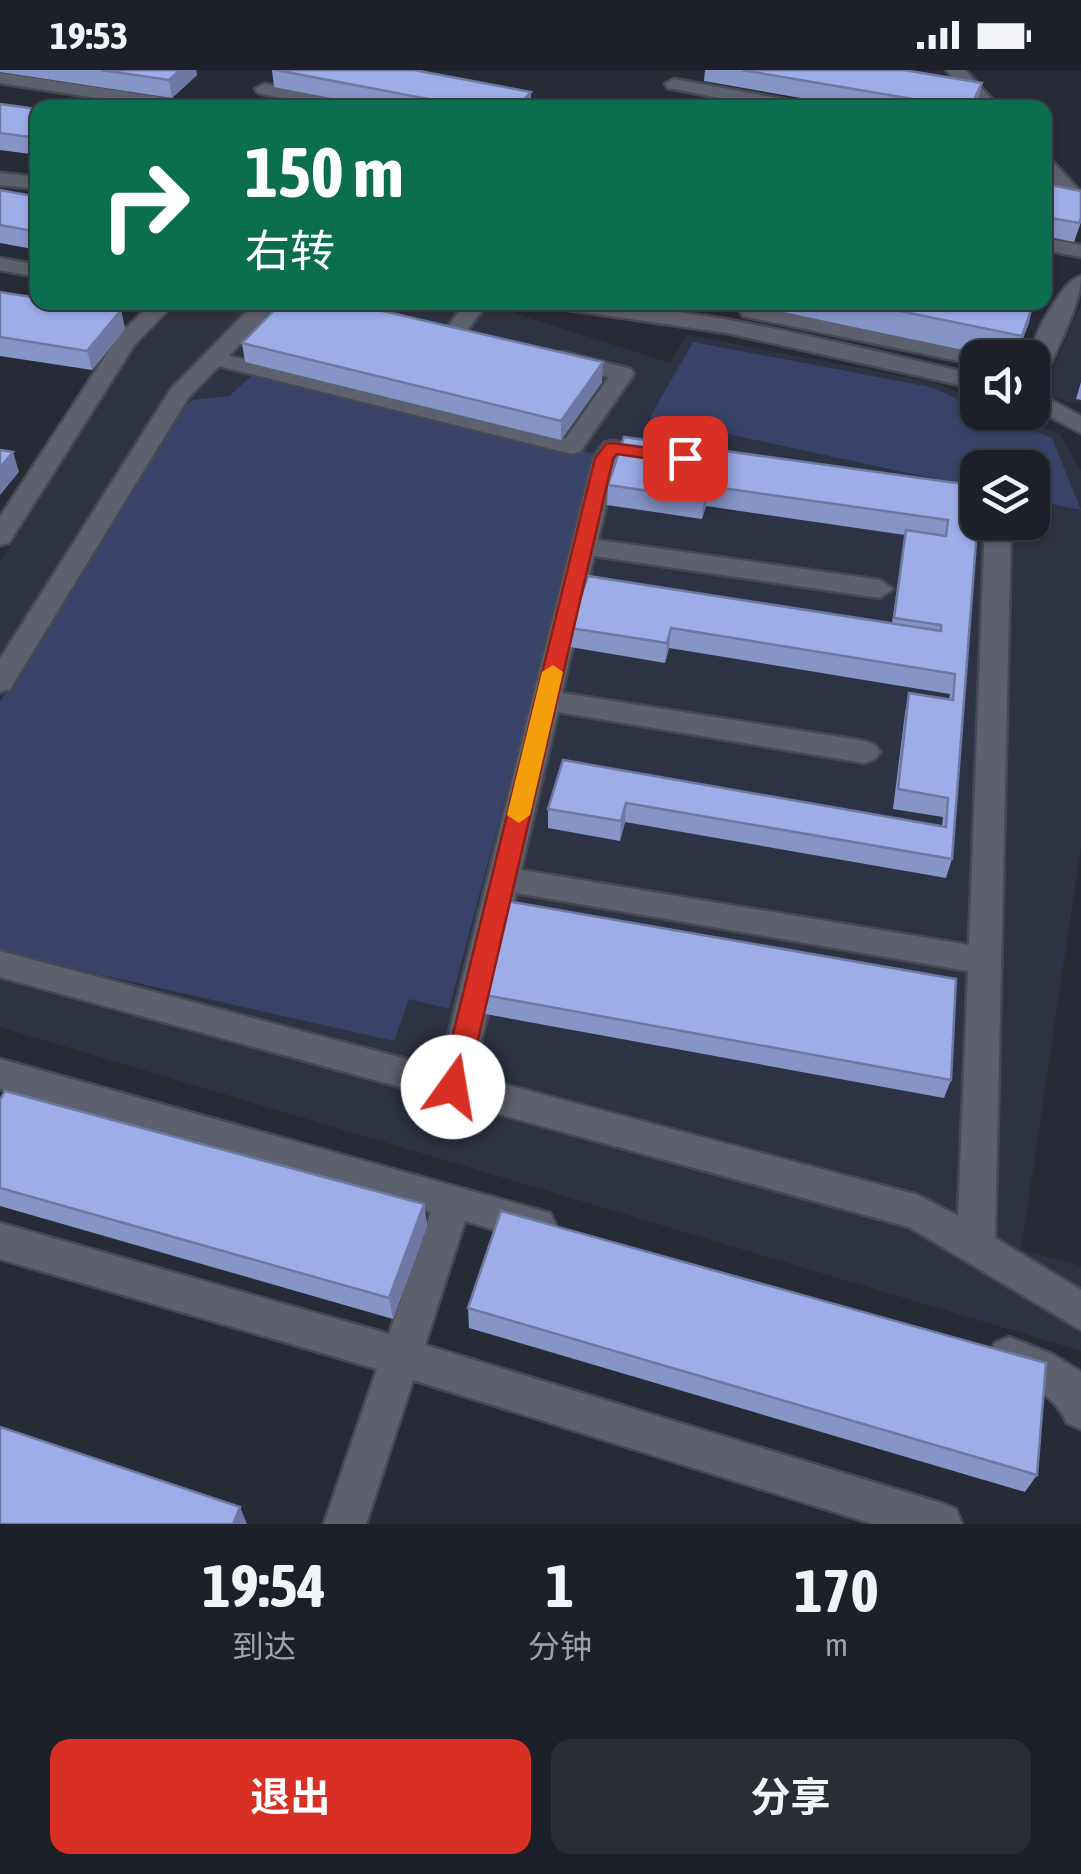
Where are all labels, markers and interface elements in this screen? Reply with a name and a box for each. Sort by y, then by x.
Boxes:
text: 19:53 [50,14,128,57]
text: 150 m [245,132,404,212]
icon: right [80,140,210,270]
text: 右转 [245,225,335,277]
map controls [960,340,1050,540]
button: sound [960,340,1050,430]
pin [643,416,728,501]
icon: arrive [658,431,713,486]
button: layers [960,450,1050,540]
position arrow [401,1035,505,1139]
text: 19:54 [202,1551,326,1620]
text: 1 [546,1551,574,1620]
text: 170 [794,1556,879,1625]
text: m [825,1626,848,1663]
text: 到达 [232,1628,296,1665]
text: 分钟 [528,1628,592,1665]
button: 退出 [50,1739,531,1854]
button: 分享 [551,1739,1031,1854]

